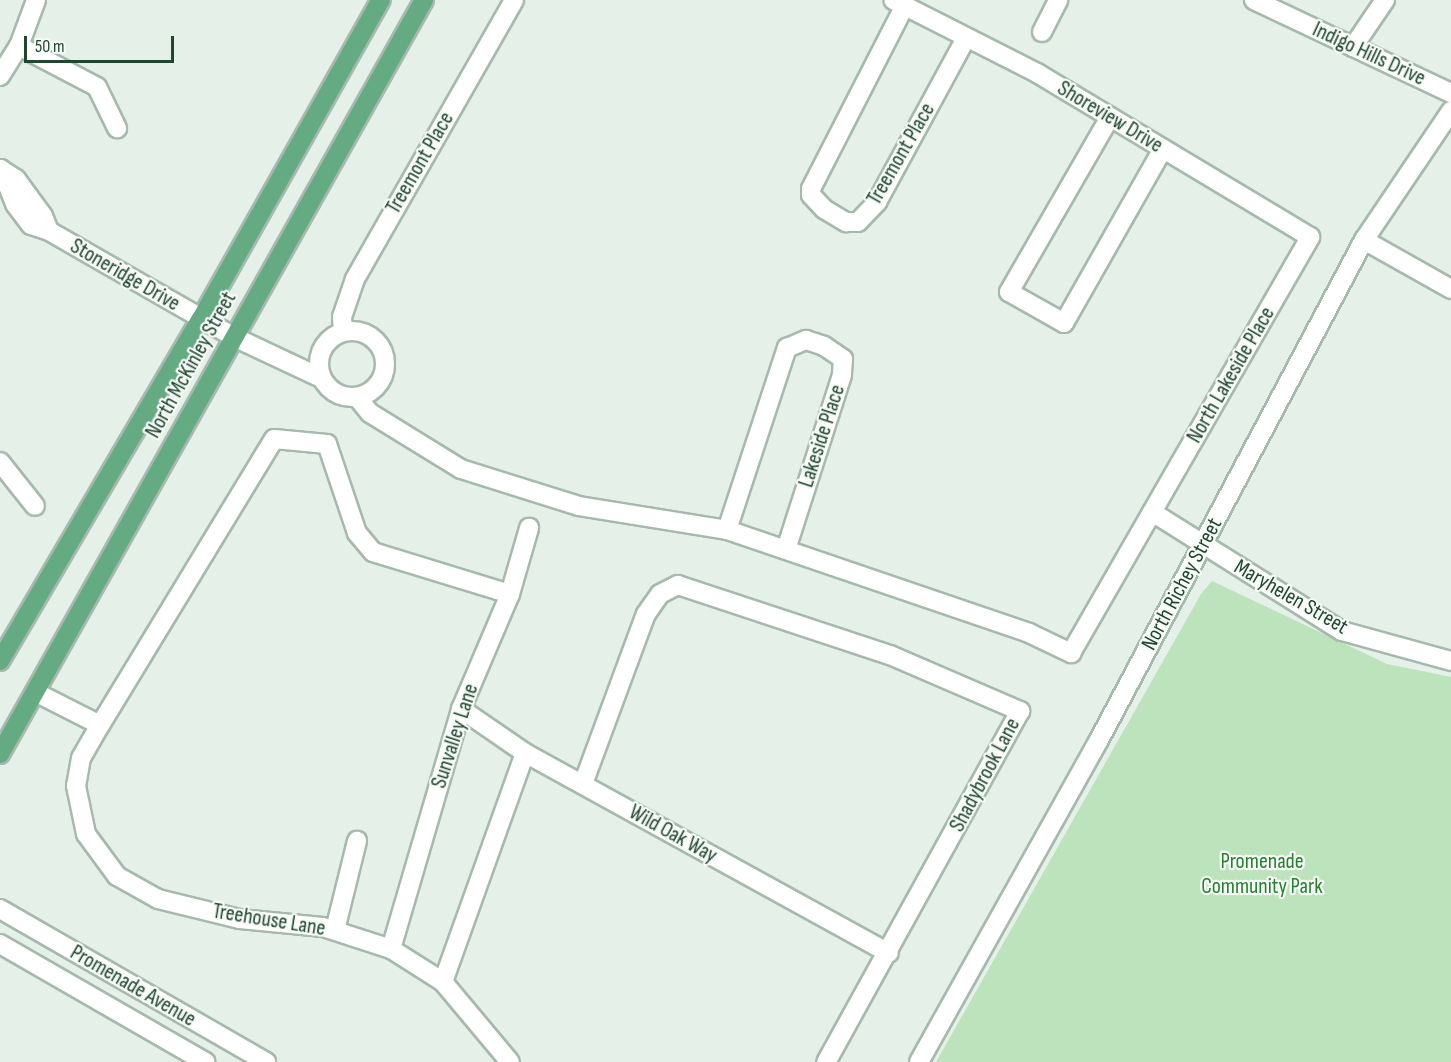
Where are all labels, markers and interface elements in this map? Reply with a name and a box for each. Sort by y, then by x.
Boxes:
street label: Indigo Hills Drive [1308,16,1430,92]
scale bar [27,24,177,62]
text: 50 m [35,36,65,57]
street label: Shoreview Drive [1053,75,1167,159]
street label: Treemont Place [861,98,941,210]
street label: Treemont Place [380,107,460,219]
street label: Stoneridge Drive [65,233,185,317]
street label: North McKinley Street [140,287,242,443]
street label: North Lakeside Place [1181,302,1281,448]
street label: Lakeside Place [793,381,851,491]
street label: North Richey Street [1136,513,1228,655]
street label: Maryhelen Street [1229,554,1353,640]
street label: Sunvalley Lane [426,680,484,792]
street label: Shadybrook Lane [944,714,1026,836]
street label: Wild Oak Way [624,799,722,869]
park label: Promenade Community Park [1201,848,1323,900]
street label: Treehouse Lane [211,898,327,942]
street label: Promenade Avenue [66,939,200,1033]

